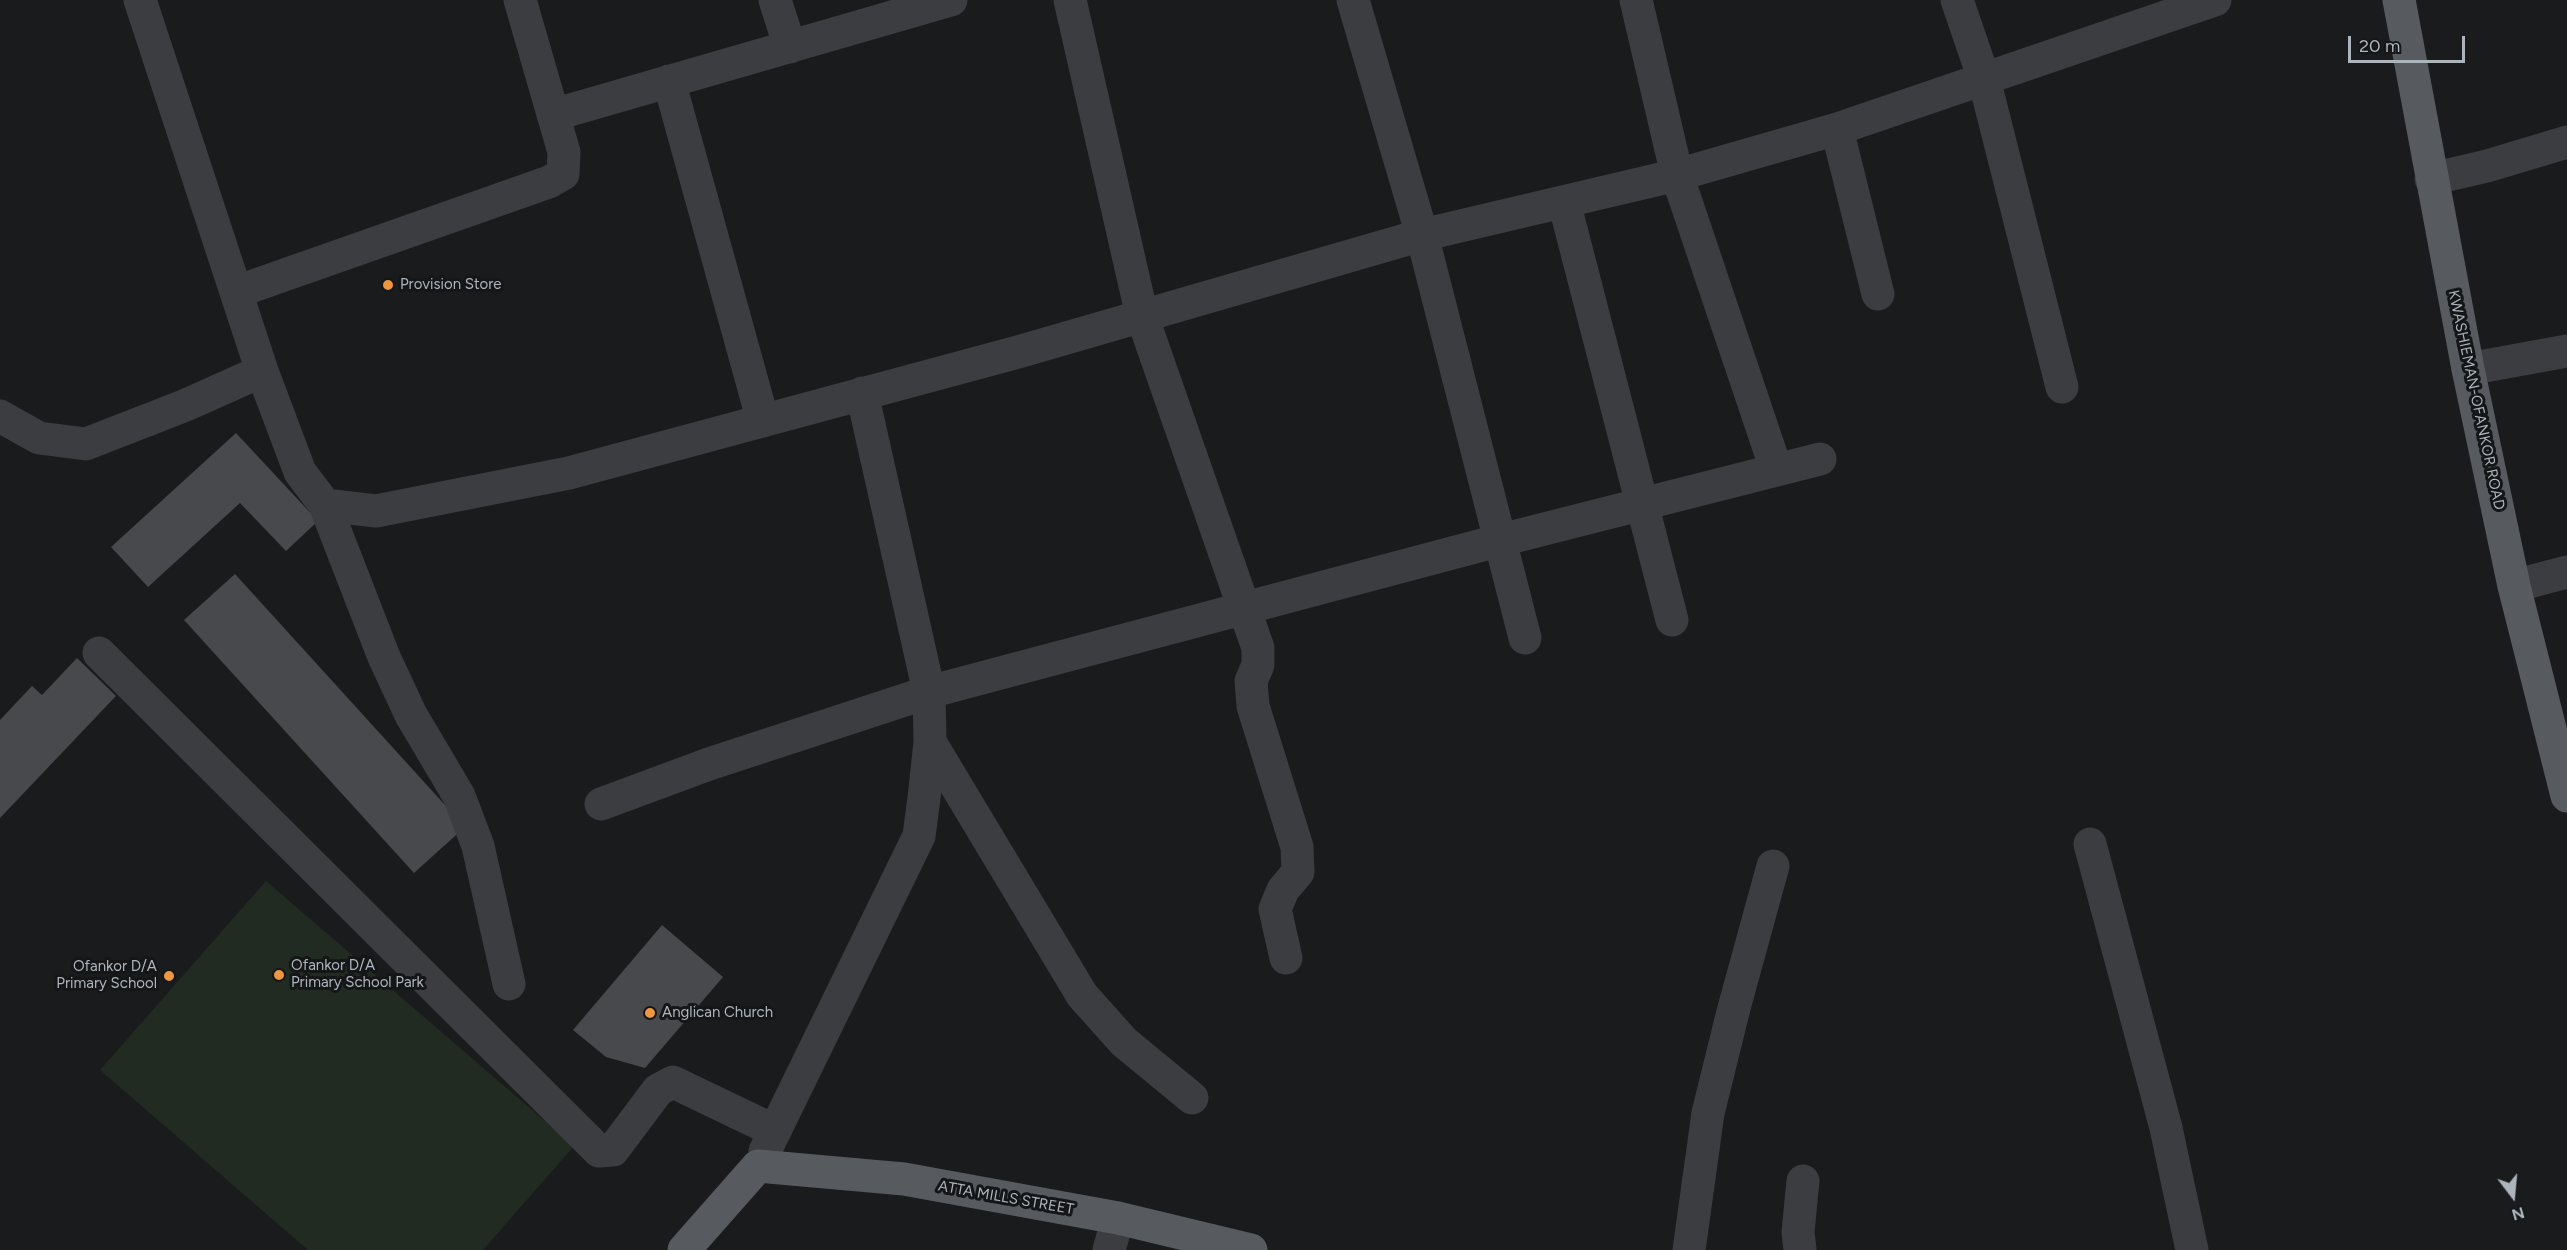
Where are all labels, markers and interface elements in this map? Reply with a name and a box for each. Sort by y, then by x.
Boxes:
scale bar [2351,24,2468,62]
text: 20 m [2359,35,2400,57]
place label: Provision Store [400,276,502,294]
marker: Provision Store [381,278,395,292]
street label: KWASHIEMAN-OFANKOR ROAD [2444,288,2508,512]
place label: Ofankor D/A Primary School Park [291,957,424,992]
place label: Ofankor D/A Primary School [56,958,157,993]
marker: Ofankor D/A Primary School Park [272,968,286,982]
marker: Ofankor D/A Primary School [162,969,176,983]
place label: Anglican Church [662,1004,773,1022]
marker: Anglican Church [643,1006,657,1020]
north arrow [2483,1166,2543,1226]
street label: ATTA MILLS STREET [937,1177,1075,1219]
text: N [2510,1203,2527,1225]

